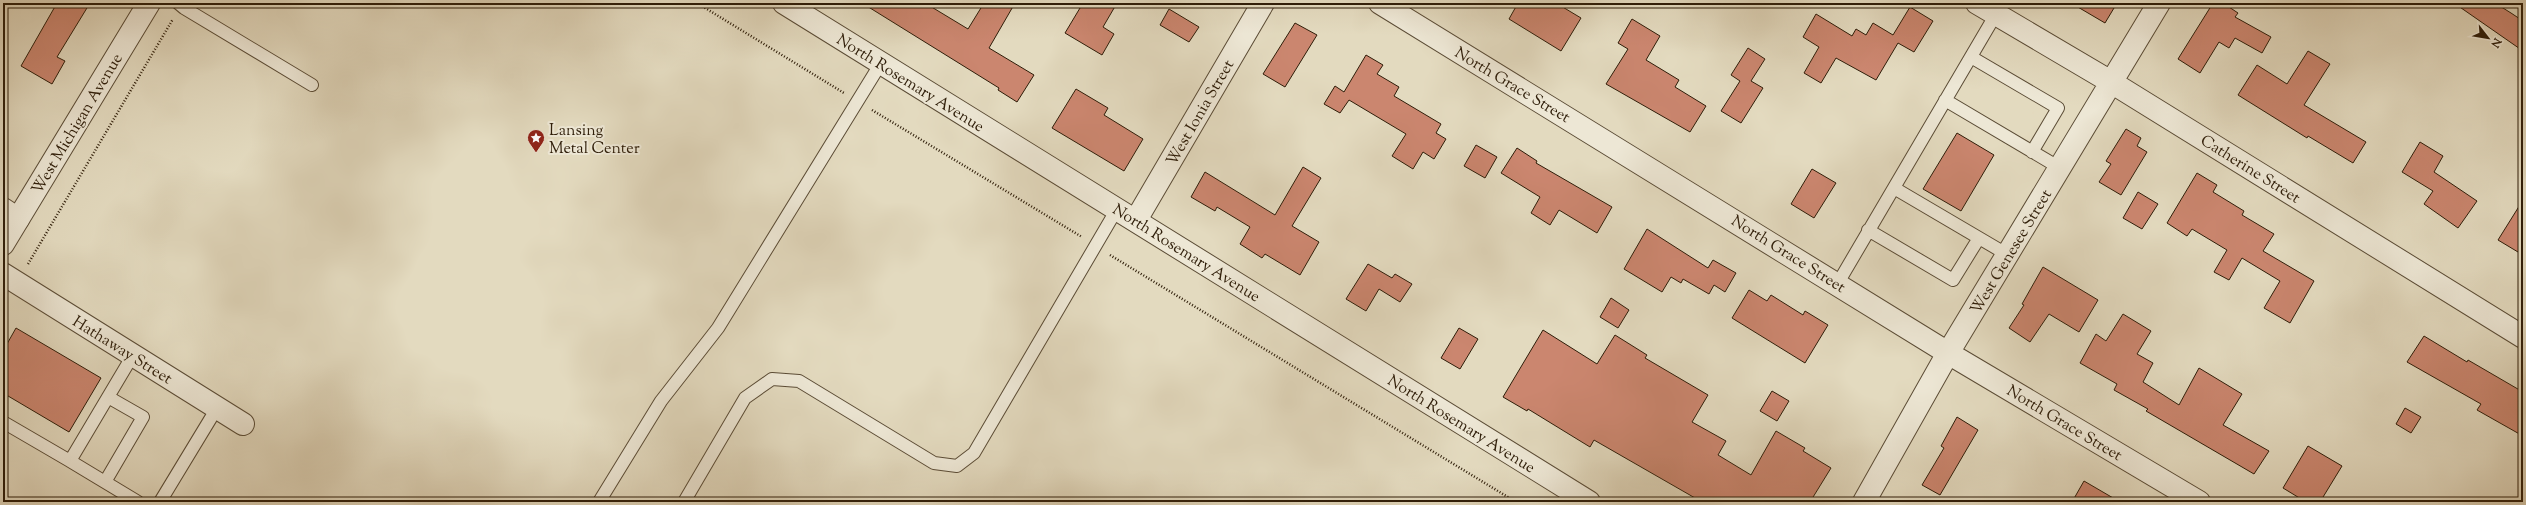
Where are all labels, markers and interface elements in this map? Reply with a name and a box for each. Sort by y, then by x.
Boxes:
north arrow [2468,18,2508,58]
street label: North Rosemary Avenue [831,29,988,139]
text: N [2486,34,2505,51]
street label: North Grace Street [1450,42,1574,130]
street label: West Michigan Avenue [27,50,129,199]
street label: West Ionia Street [1161,56,1241,171]
place label: Lansing Metal Center [549,120,640,161]
place icon: Lansing Metal Center [526,128,546,153]
street label: Catherine Street [2195,130,2305,210]
street label: West Genesee Street [1966,185,2059,319]
street label: North Rosemary Avenue [1107,199,1264,309]
street label: North Grace Street [1726,211,1850,300]
street label: Hathaway Street [67,311,176,391]
street label: North Rosemary Avenue [1382,370,1539,480]
street label: North Grace Street [2002,380,2126,468]

